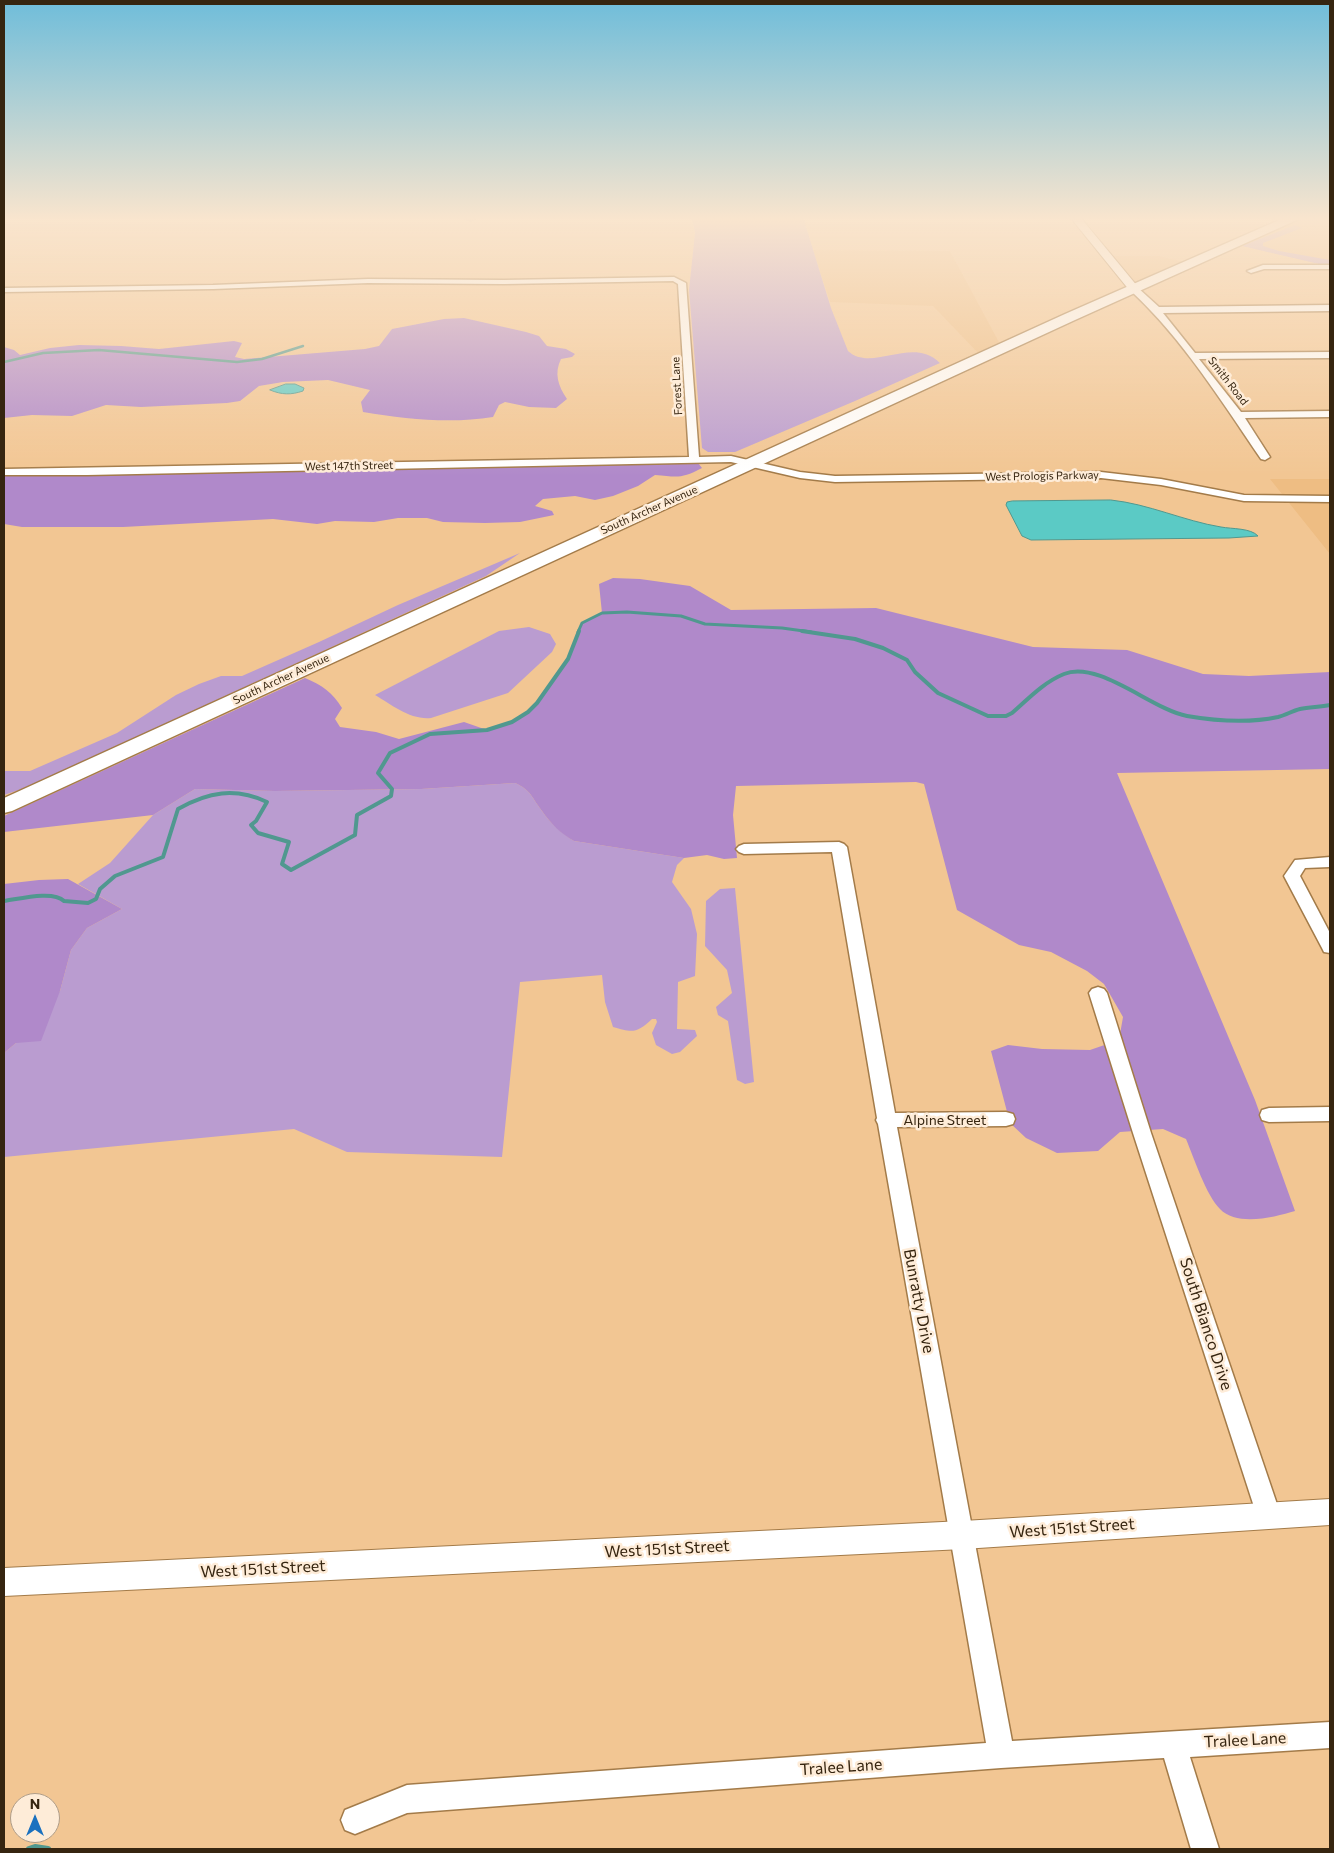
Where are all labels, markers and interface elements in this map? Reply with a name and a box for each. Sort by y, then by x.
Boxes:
street label: Smith Road [1205,354,1251,408]
street label: Forest Lane [669,356,685,416]
street label: West 147th Street [305,459,393,473]
street label: West Prologis Parkway [985,468,1099,484]
street label: South Archer Avenue [599,483,699,537]
street label: South Archer Avenue [231,651,331,707]
street label: Alpine Street [904,1112,986,1128]
street label: Bunratty Drive [899,1247,939,1355]
street label: South Bianco Drive [1176,1255,1236,1393]
street label: West 151st Street [1009,1514,1135,1542]
street label: West 151st Street [604,1536,730,1562]
street label: West 151st Street [200,1556,326,1582]
street label: Tralee Lane [1203,1728,1287,1752]
street label: Tralee Lane [799,1755,883,1779]
north arrow [10,1793,60,1843]
text: N [30,1795,40,1812]

